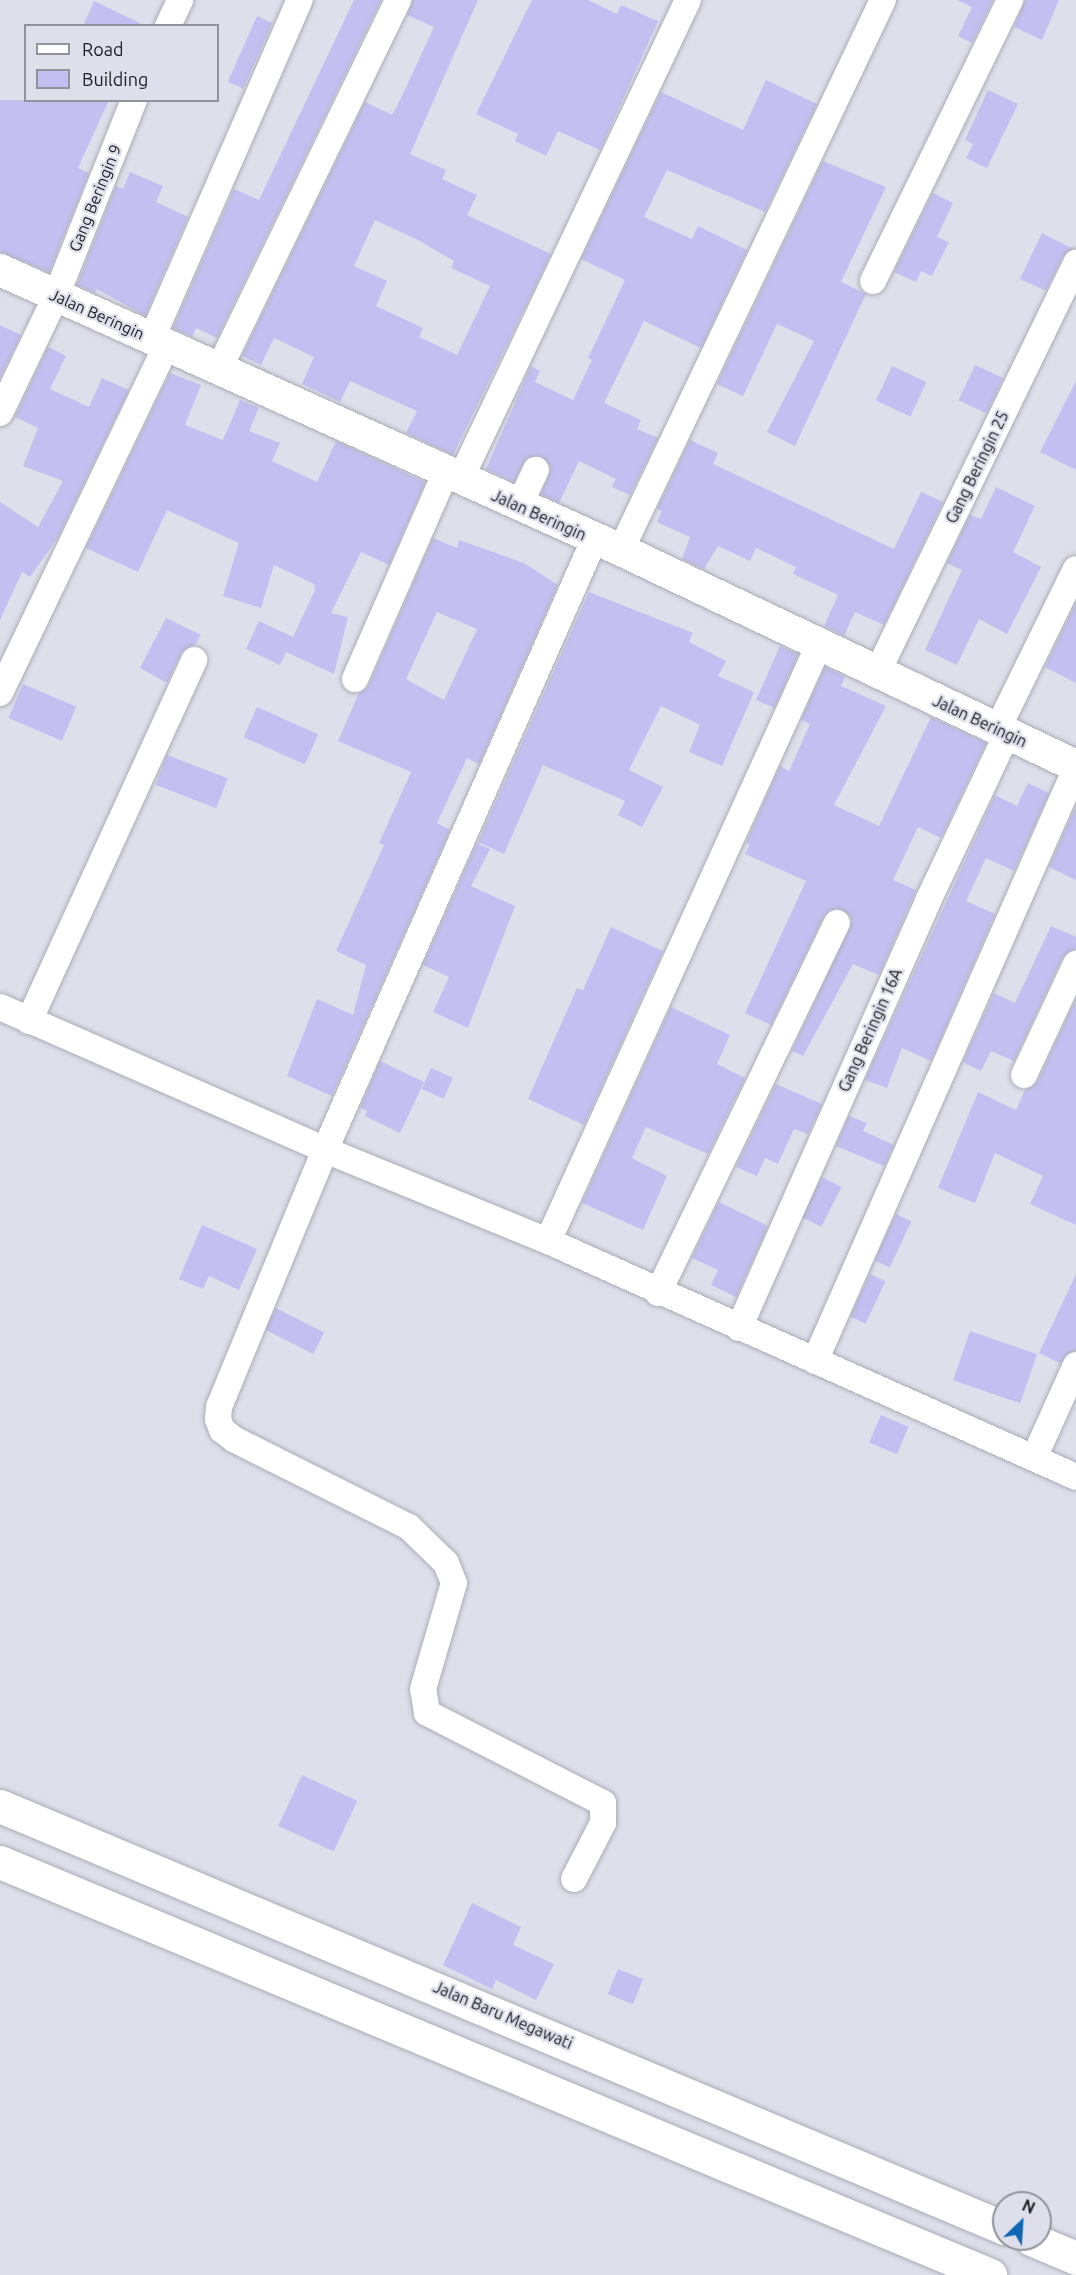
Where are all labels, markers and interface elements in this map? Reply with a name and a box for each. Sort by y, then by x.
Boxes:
legend [24,24,219,102]
text: Road [82,39,124,59]
text: Building [82,69,148,89]
street label: Gang Beringin 9 [65,142,125,254]
street label: Jalan Beringin [47,285,147,343]
street label: Gang Beringin 25 [941,408,1013,526]
street label: Jalan Beringin [489,486,589,544]
street label: Jalan Beringin [930,691,1030,751]
street label: Gang Beringin 16A [834,965,906,1095]
street label: Jalan Baru Megawati [430,1977,576,2053]
north arrow [992,2191,1052,2251]
text: N [1020,2196,1038,2217]

